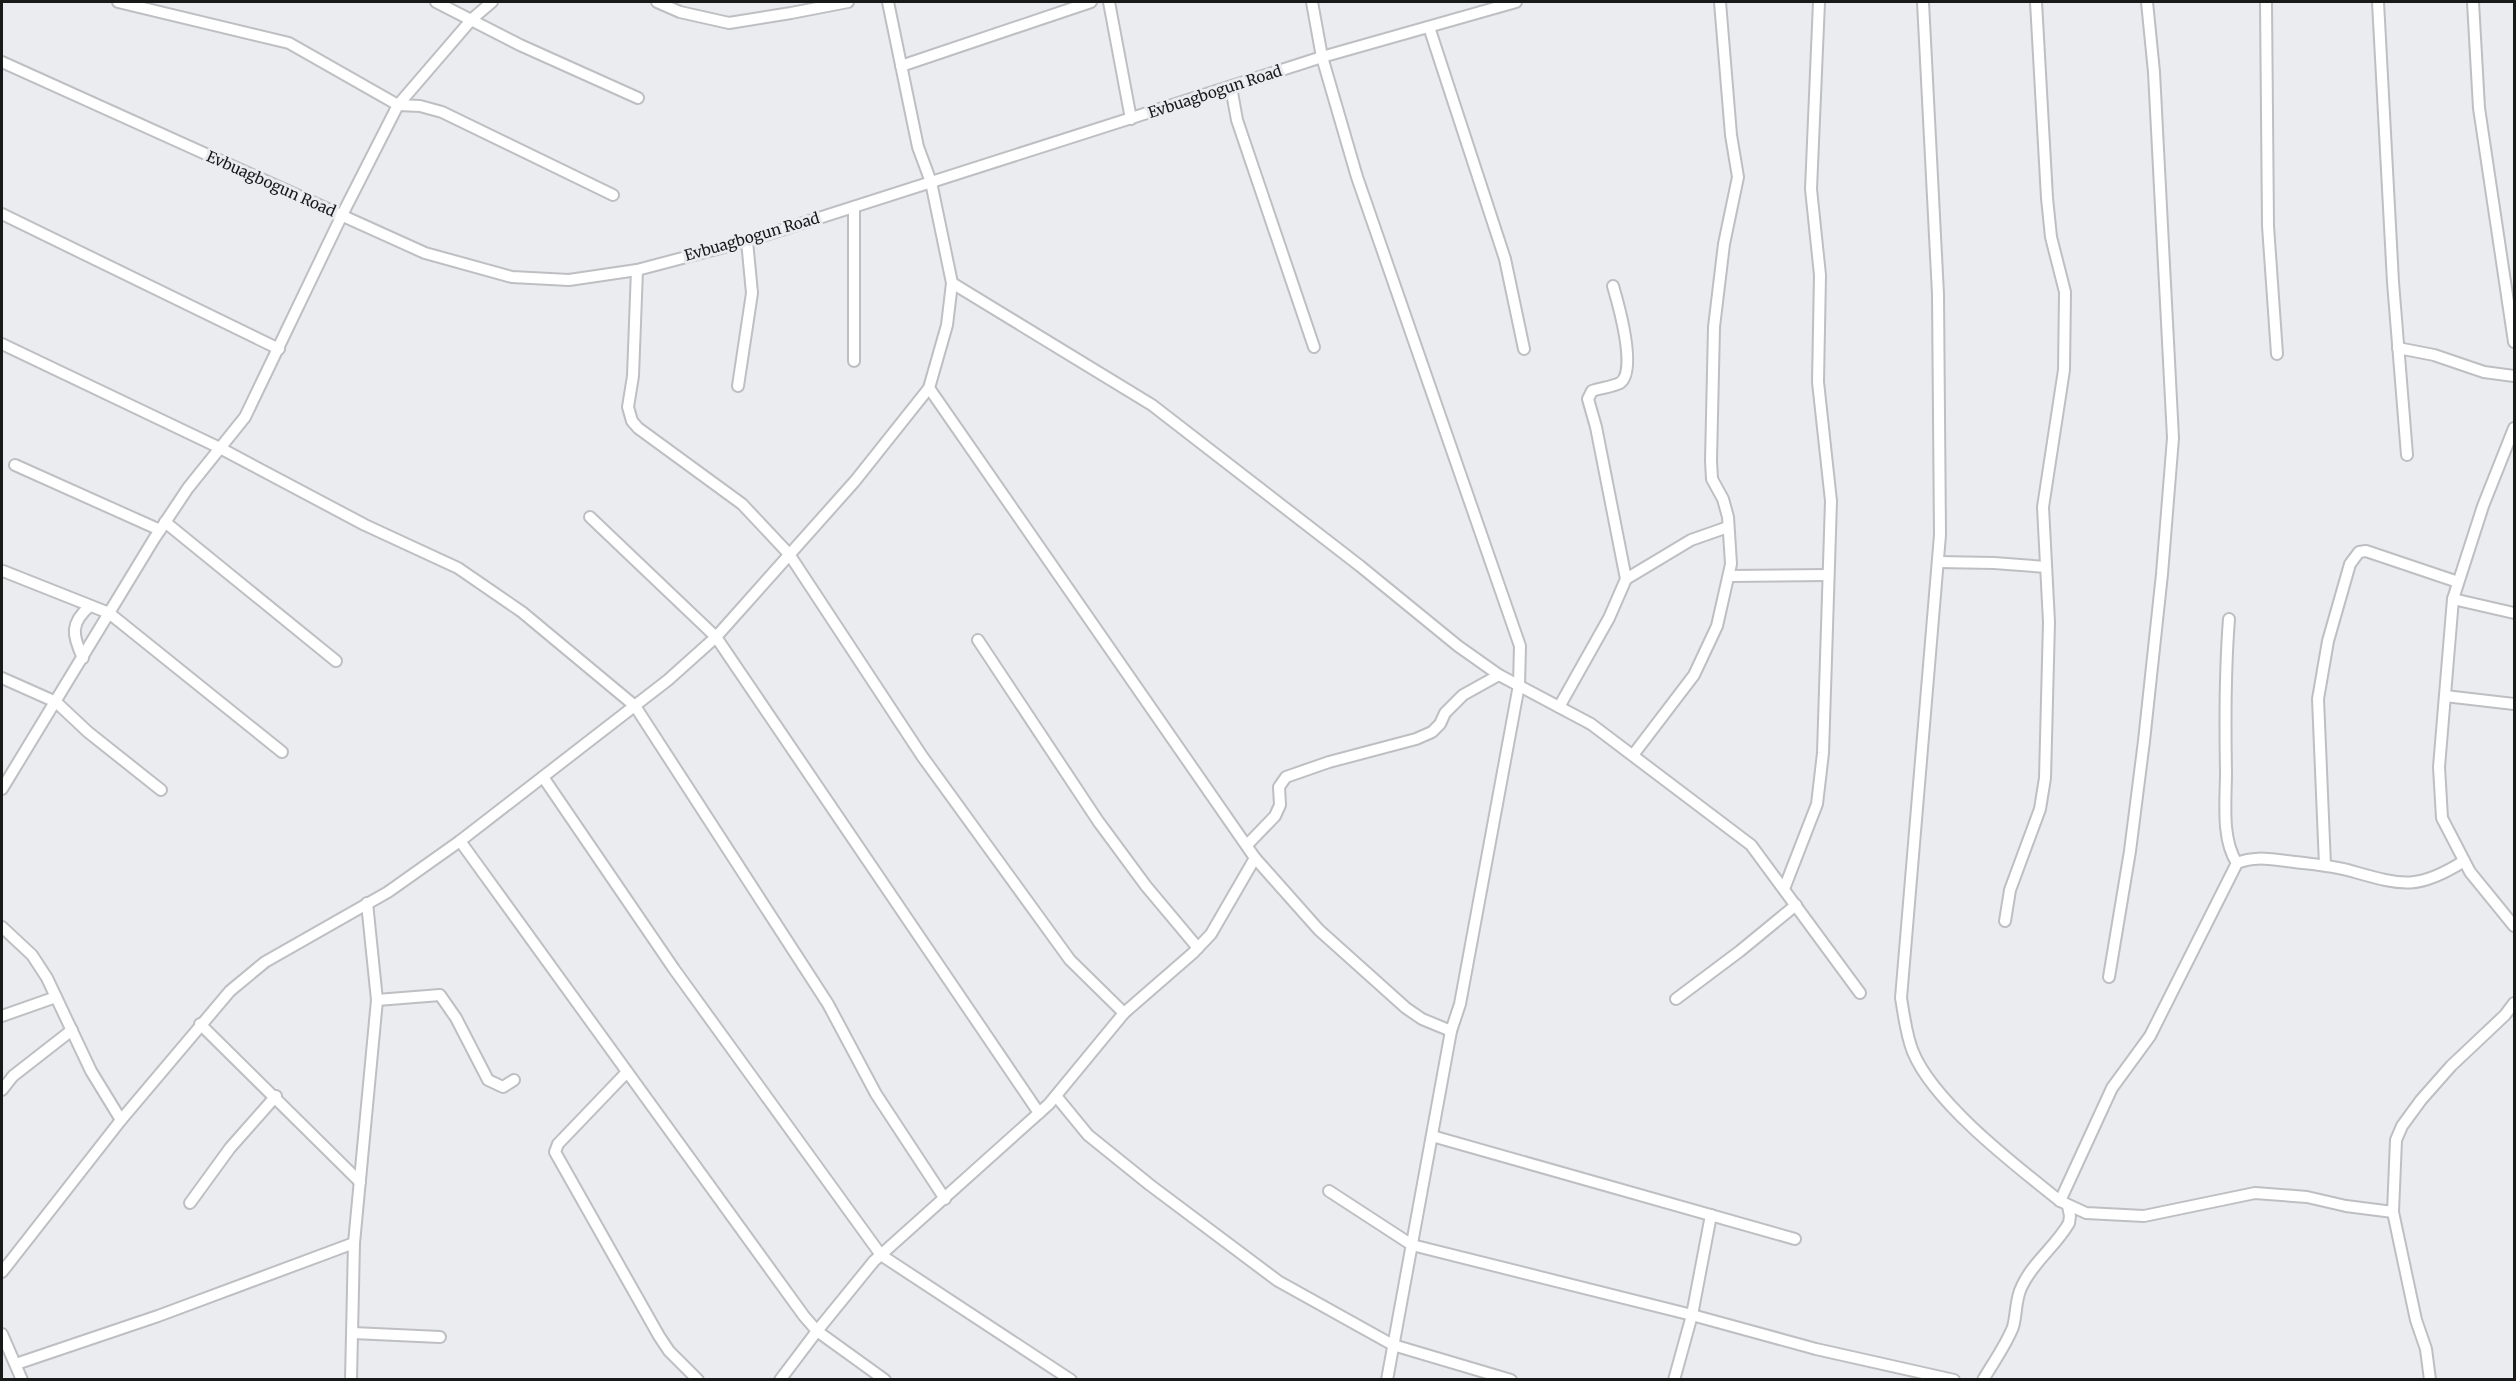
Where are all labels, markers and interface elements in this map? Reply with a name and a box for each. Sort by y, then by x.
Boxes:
street label: Evbuagbogun Road [1146,61,1284,122]
street label: Evbuagbogun Road [204,146,339,221]
street label: Evbuagbogun Road [682,208,822,265]

